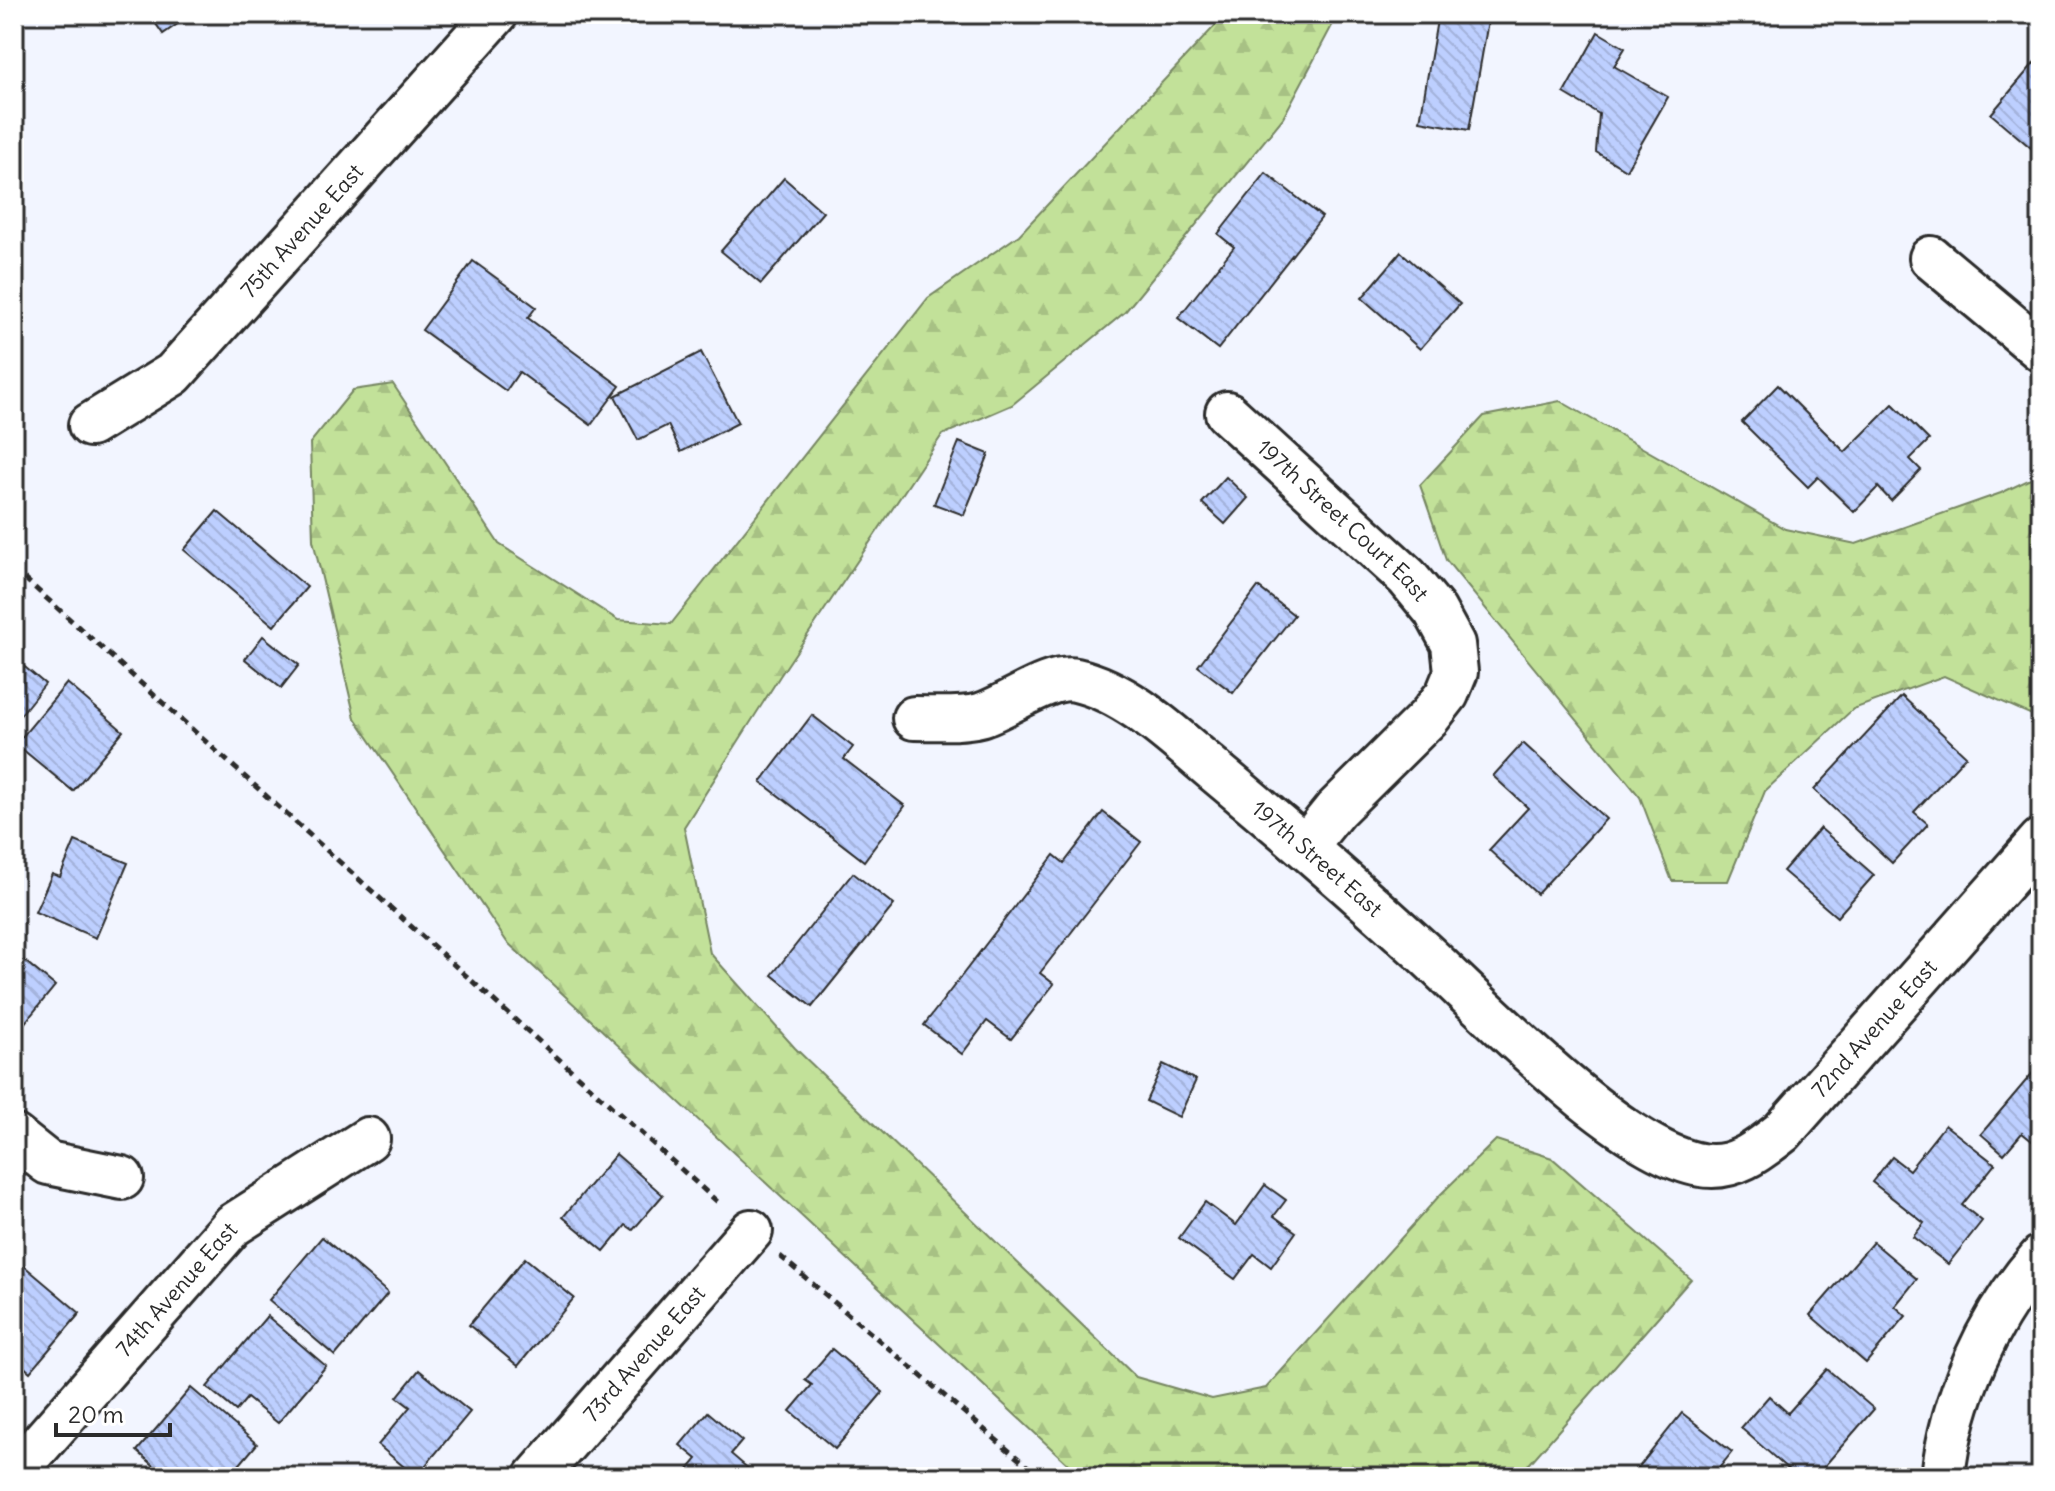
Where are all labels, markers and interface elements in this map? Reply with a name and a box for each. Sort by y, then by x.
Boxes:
street label: 75th Avenue East [234,158,369,303]
street label: 197th Street Court East [1251,433,1435,607]
street label: 197th Street East [1246,794,1388,923]
street label: 72nd Avenue East [1805,953,1943,1103]
street label: 74th Avenue East [110,1216,243,1362]
street label: 73rd Avenue East [577,1280,711,1427]
scale bar [56,1387,170,1437]
text: 20 m [68,1399,124,1429]

